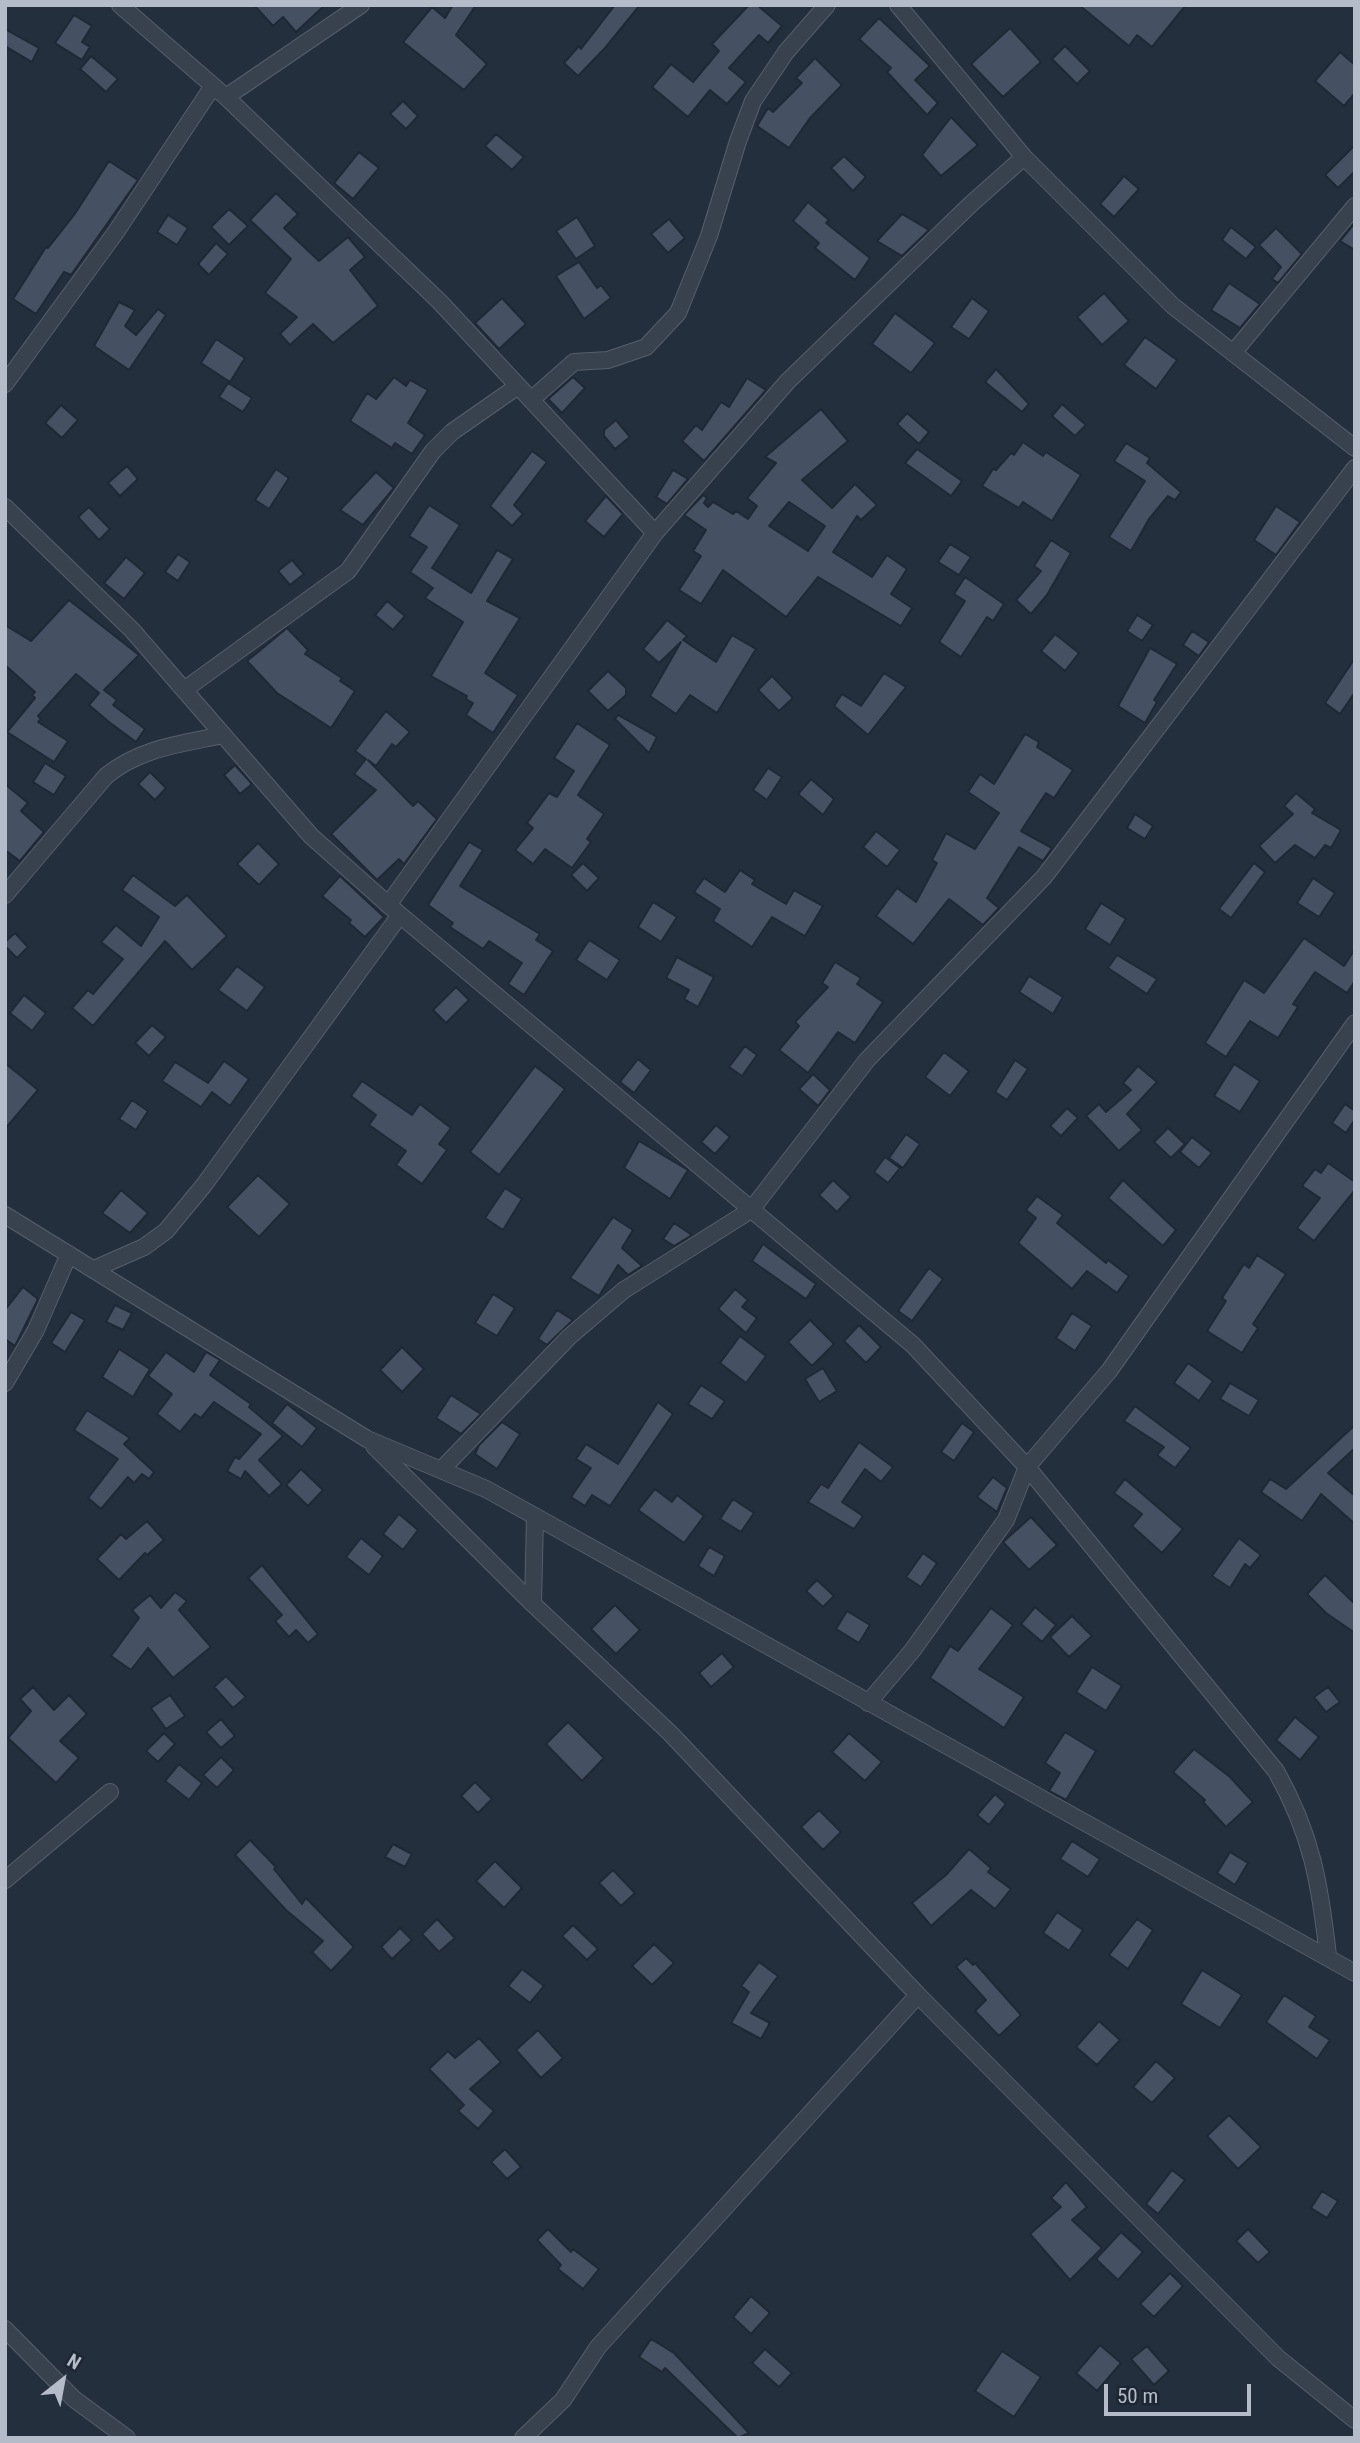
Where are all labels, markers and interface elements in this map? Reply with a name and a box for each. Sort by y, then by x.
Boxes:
north arrow [28,2345,98,2415]
text: N [63,2349,85,2374]
scale bar [1108,2370,1255,2414]
text: 50 m [1117,2384,1158,2408]

